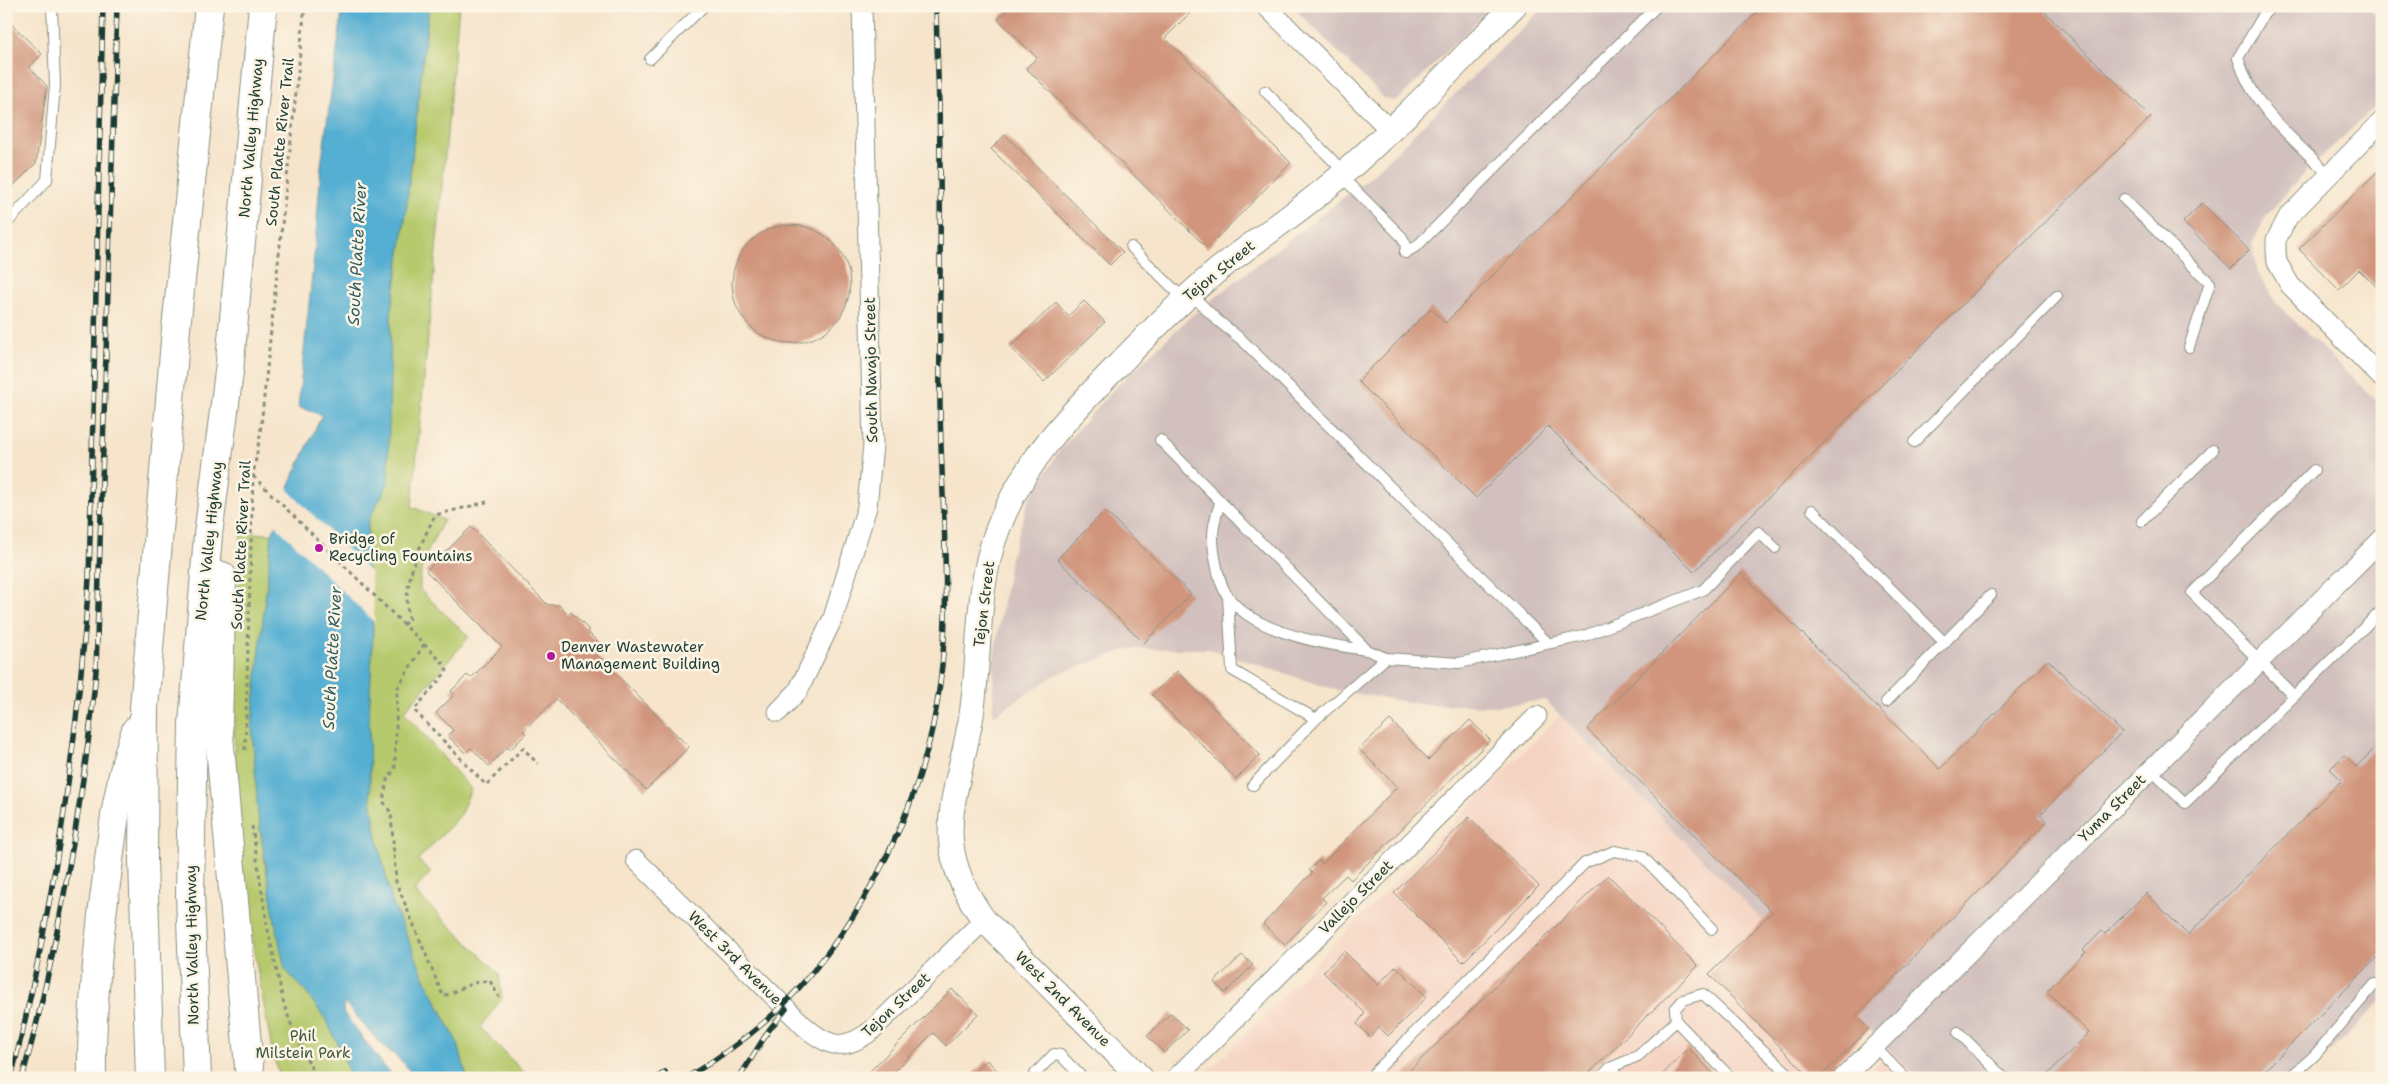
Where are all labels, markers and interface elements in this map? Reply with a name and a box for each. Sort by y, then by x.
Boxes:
street label: South Platte River Trail [261,56,299,227]
street label: North Valley Highway [234,57,268,219]
water label: South Platte River [343,182,371,326]
street label: Tejon Street [1179,236,1259,306]
street label: South Navajo Street [860,297,882,443]
street label: South Platte River Trail [227,459,255,630]
street label: North Valley Highway [191,460,227,622]
place label: Bridge of Recycling Fountains [329,529,473,566]
marker: Bridge of Recycling Fountains [313,542,325,554]
street label: Tejon Street [969,560,999,648]
water label: South Platte River [318,586,346,730]
place label: Denver Wastewater Management Building [561,637,720,674]
marker: Denver Wastewater Management Building [545,650,557,662]
street label: Yuma Street [2074,770,2150,846]
street label: Vallejo Street [1314,855,1398,939]
street label: North Valley Highway [181,865,203,1025]
street label: West 3rd Avenue [684,907,786,1009]
street label: West 2nd Avenue [1011,947,1115,1051]
street label: Tejon Street [857,968,935,1042]
park label: Phil Milstein Park [255,1026,351,1063]

